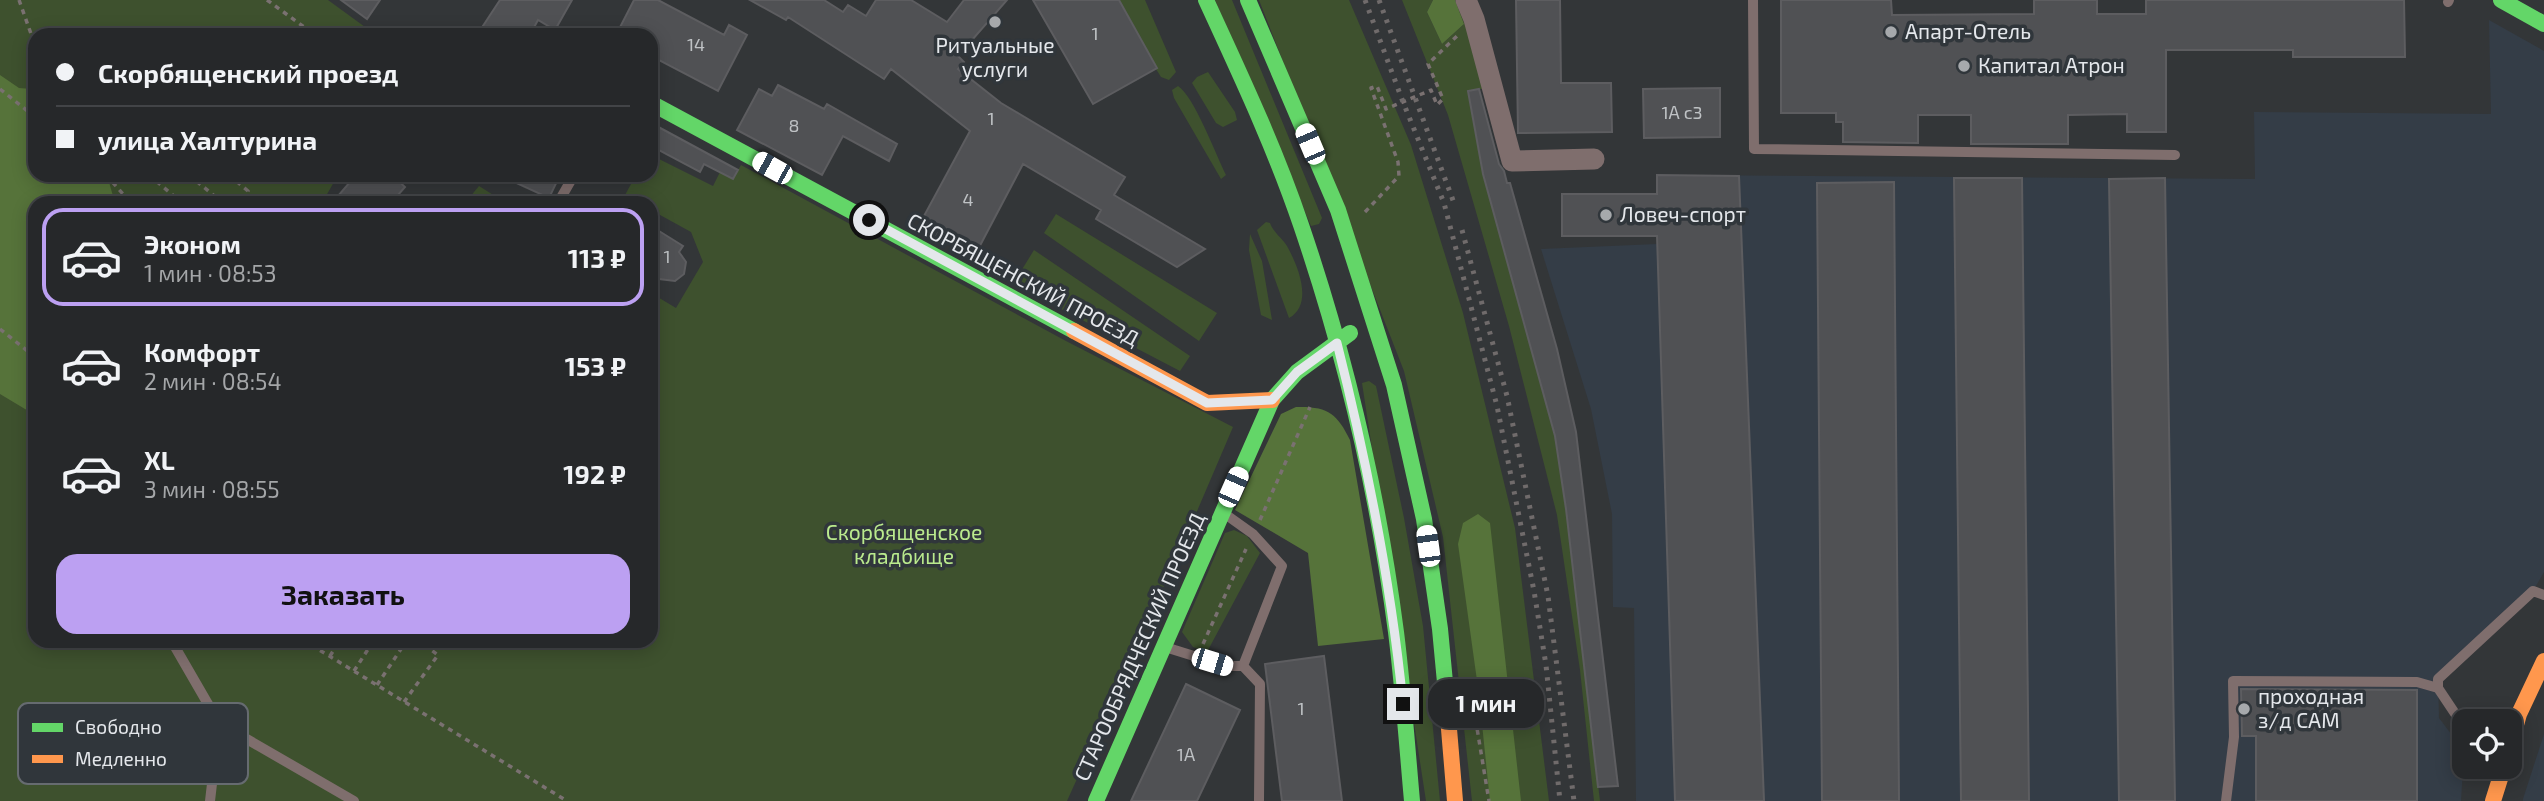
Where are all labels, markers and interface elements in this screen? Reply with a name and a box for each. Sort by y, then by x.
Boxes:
marker: Ритуальные услуги [987,14,1003,30]
place label: Апарт-Отель [1905,18,2031,43]
house number: 1 [1091,22,1099,44]
marker: Апарт-Отель [1883,24,1899,40]
place label: Ритуальные услуги [935,32,1055,82]
house number: 14 [687,33,705,55]
place label: Капитал Атрон [1978,52,2125,77]
text: Скорбященский проезд [98,57,398,88]
marker: Капитал Атрон [1956,58,1972,74]
house number: 1А с3 [1661,101,1703,123]
house number: 1 [987,107,995,129]
house number: 8 [789,114,799,136]
car [1293,121,1328,167]
text: улица Халтурина [98,124,317,155]
car [749,149,796,187]
house number: 4 [962,188,974,210]
place label: Ловеч-спорт [1620,201,1746,226]
route start [853,204,885,236]
street label: СКОРБЯЩЕНСКИЙ ПРОЕЗД [904,207,1144,350]
marker: Ловеч-спорт [1598,207,1614,223]
icon: car [60,226,123,289]
text: Эконом [144,228,241,259]
text: 113 ₽ [568,242,626,273]
house number: 1 [663,245,671,267]
text: 1 мин · 08:53 [144,259,276,287]
icon: car [60,334,123,397]
text: Комфорт [144,336,260,367]
text: 153 ₽ [565,350,626,381]
text: 2 мин · 08:54 [144,367,282,395]
icon: car [60,442,123,505]
text: XL [144,444,175,475]
text: 192 ₽ [563,458,626,489]
car [1215,464,1252,510]
text: 3 мин · 08:55 [144,475,280,503]
street label: СТАРООБРЯДЧЕСКИЙ ПРОЕЗД [1068,508,1209,784]
park label: Скорбященское кладбище [826,519,982,568]
car [1415,524,1442,568]
button: Заказать [56,554,630,634]
car [1189,646,1236,678]
callout: 1 мин [1428,680,1543,728]
place label: проходная з/д САМ [2258,683,2364,732]
route end [1387,688,1419,720]
text: 1 мин [1456,689,1516,717]
house number: 1 [1297,697,1305,719]
marker: проходная з/д САМ [2236,701,2252,717]
legend [18,703,248,784]
map controls [2452,709,2522,779]
button: locate [2452,709,2522,779]
text: Свободно [75,715,162,738]
house number: 1А [1177,743,1196,765]
text: Медленно [75,747,167,770]

